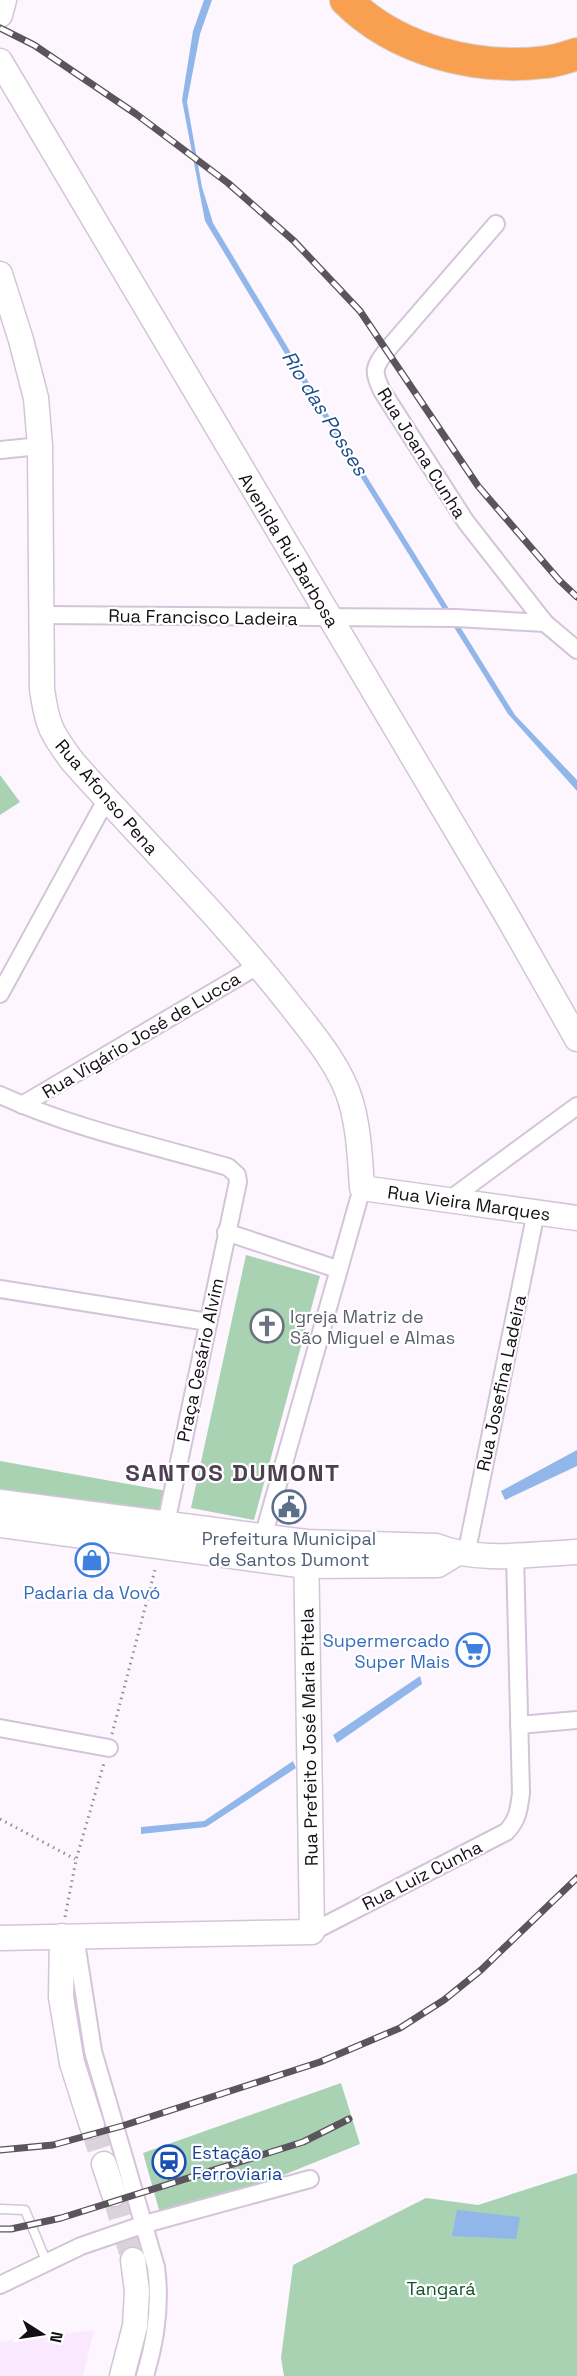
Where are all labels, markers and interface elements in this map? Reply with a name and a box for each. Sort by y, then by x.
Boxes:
water label: Rio das Posses [276,346,375,482]
street label: Rua Joana Cunha [372,383,472,523]
street label: Avenida Rui Barbosa [234,469,344,631]
street label: Rua Francisco Ladeira [108,604,298,630]
street label: Rua Afonso Pena [51,735,163,859]
street label: Rua Vigário José de Lucca [38,967,244,1103]
street label: Rua Vieira Marques [386,1180,552,1226]
street label: Praça Cesário Alvim [171,1276,229,1444]
street label: Rua Josefina Ladeira [471,1293,531,1473]
place label: Igreja Matriz de São Miguel e Almas [290,1305,455,1349]
church icon: Igreja Matriz de São Miguel e Almas [249,1308,285,1344]
district label: SANTOS DUMONT [125,1457,341,1488]
public building icon: Prefeitura Municipal de Santos Dumont [271,1489,307,1525]
place label: Prefeitura Municipal de Santos Dumont [202,1527,376,1571]
shop icon: Padaria da Vovó [74,1542,110,1578]
place label: Padaria da Vovó [24,1581,160,1604]
street label: Rua Prefeito José Maria Pitela [295,1608,323,1866]
place label: Supermercado Super Mais [323,1629,450,1673]
supermarket icon: Supermercado Super Mais [455,1632,491,1668]
street label: Rua Luiz Cunha [358,1835,486,1915]
place label: Estação Ferroviaria [192,2141,282,2185]
station icon: Estação Ferroviaria [151,2144,187,2180]
park label: Tangará [406,2277,476,2300]
north arrow [12,2304,72,2364]
text: N [45,2330,68,2344]

